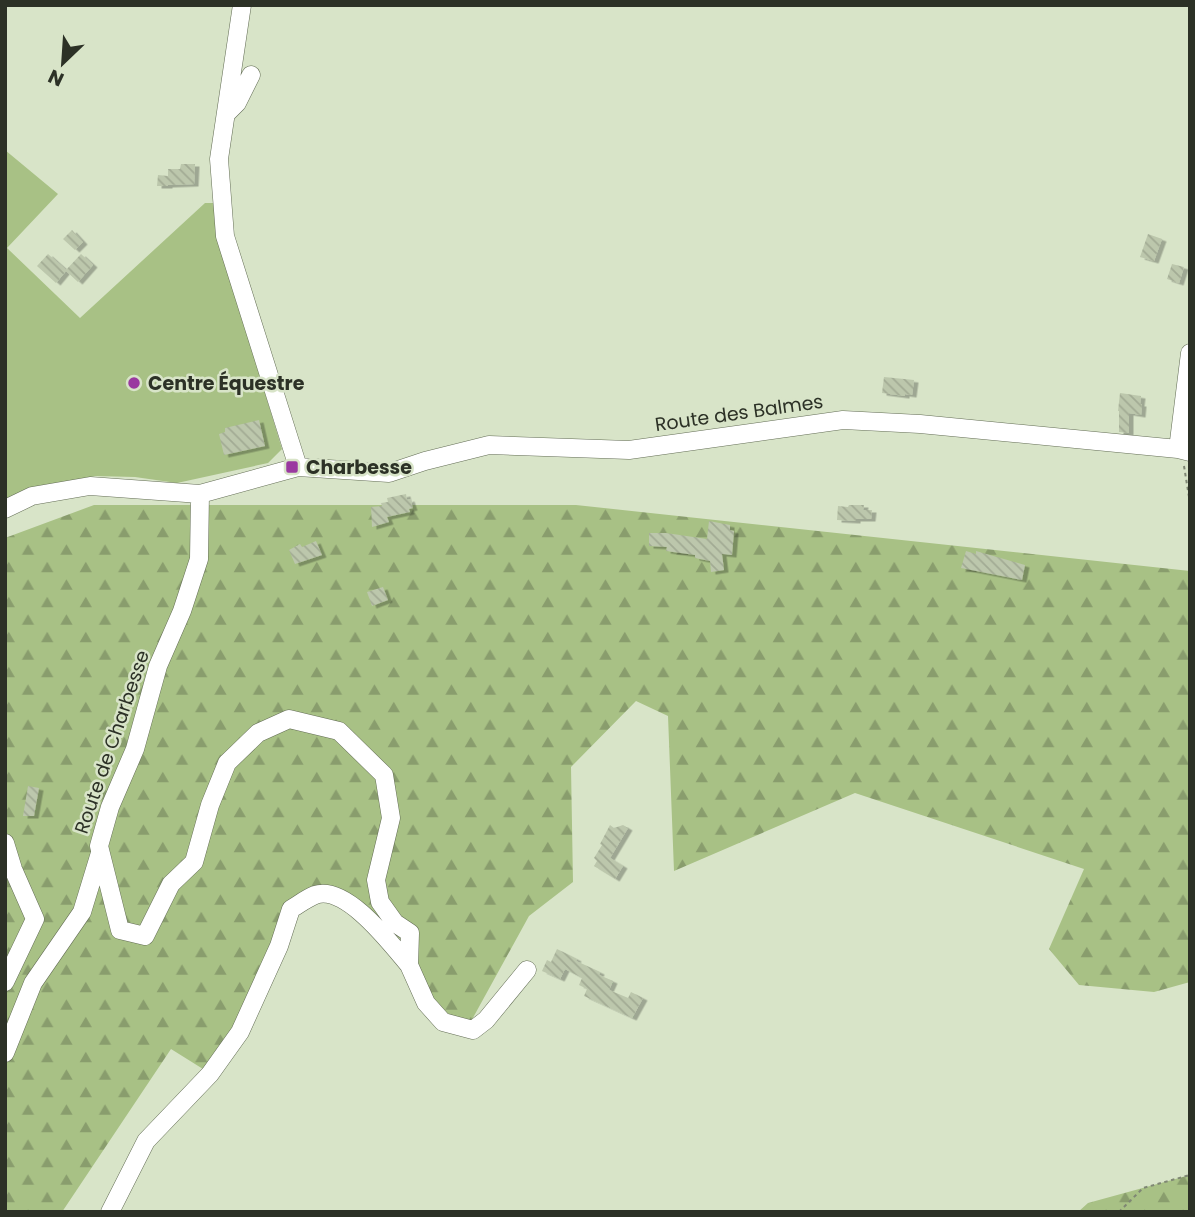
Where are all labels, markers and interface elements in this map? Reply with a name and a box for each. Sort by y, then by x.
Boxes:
north arrow [28,28,98,98]
text: N [44,63,68,93]
place label: Centre Équestre [148,370,305,397]
marker: Centre Équestre [126,375,142,391]
street label: Route des Balmes [653,388,825,438]
place label: Charbesse [306,454,412,481]
marker: Charbesse [284,459,300,475]
street label: Route de Charbesse [68,647,156,837]

